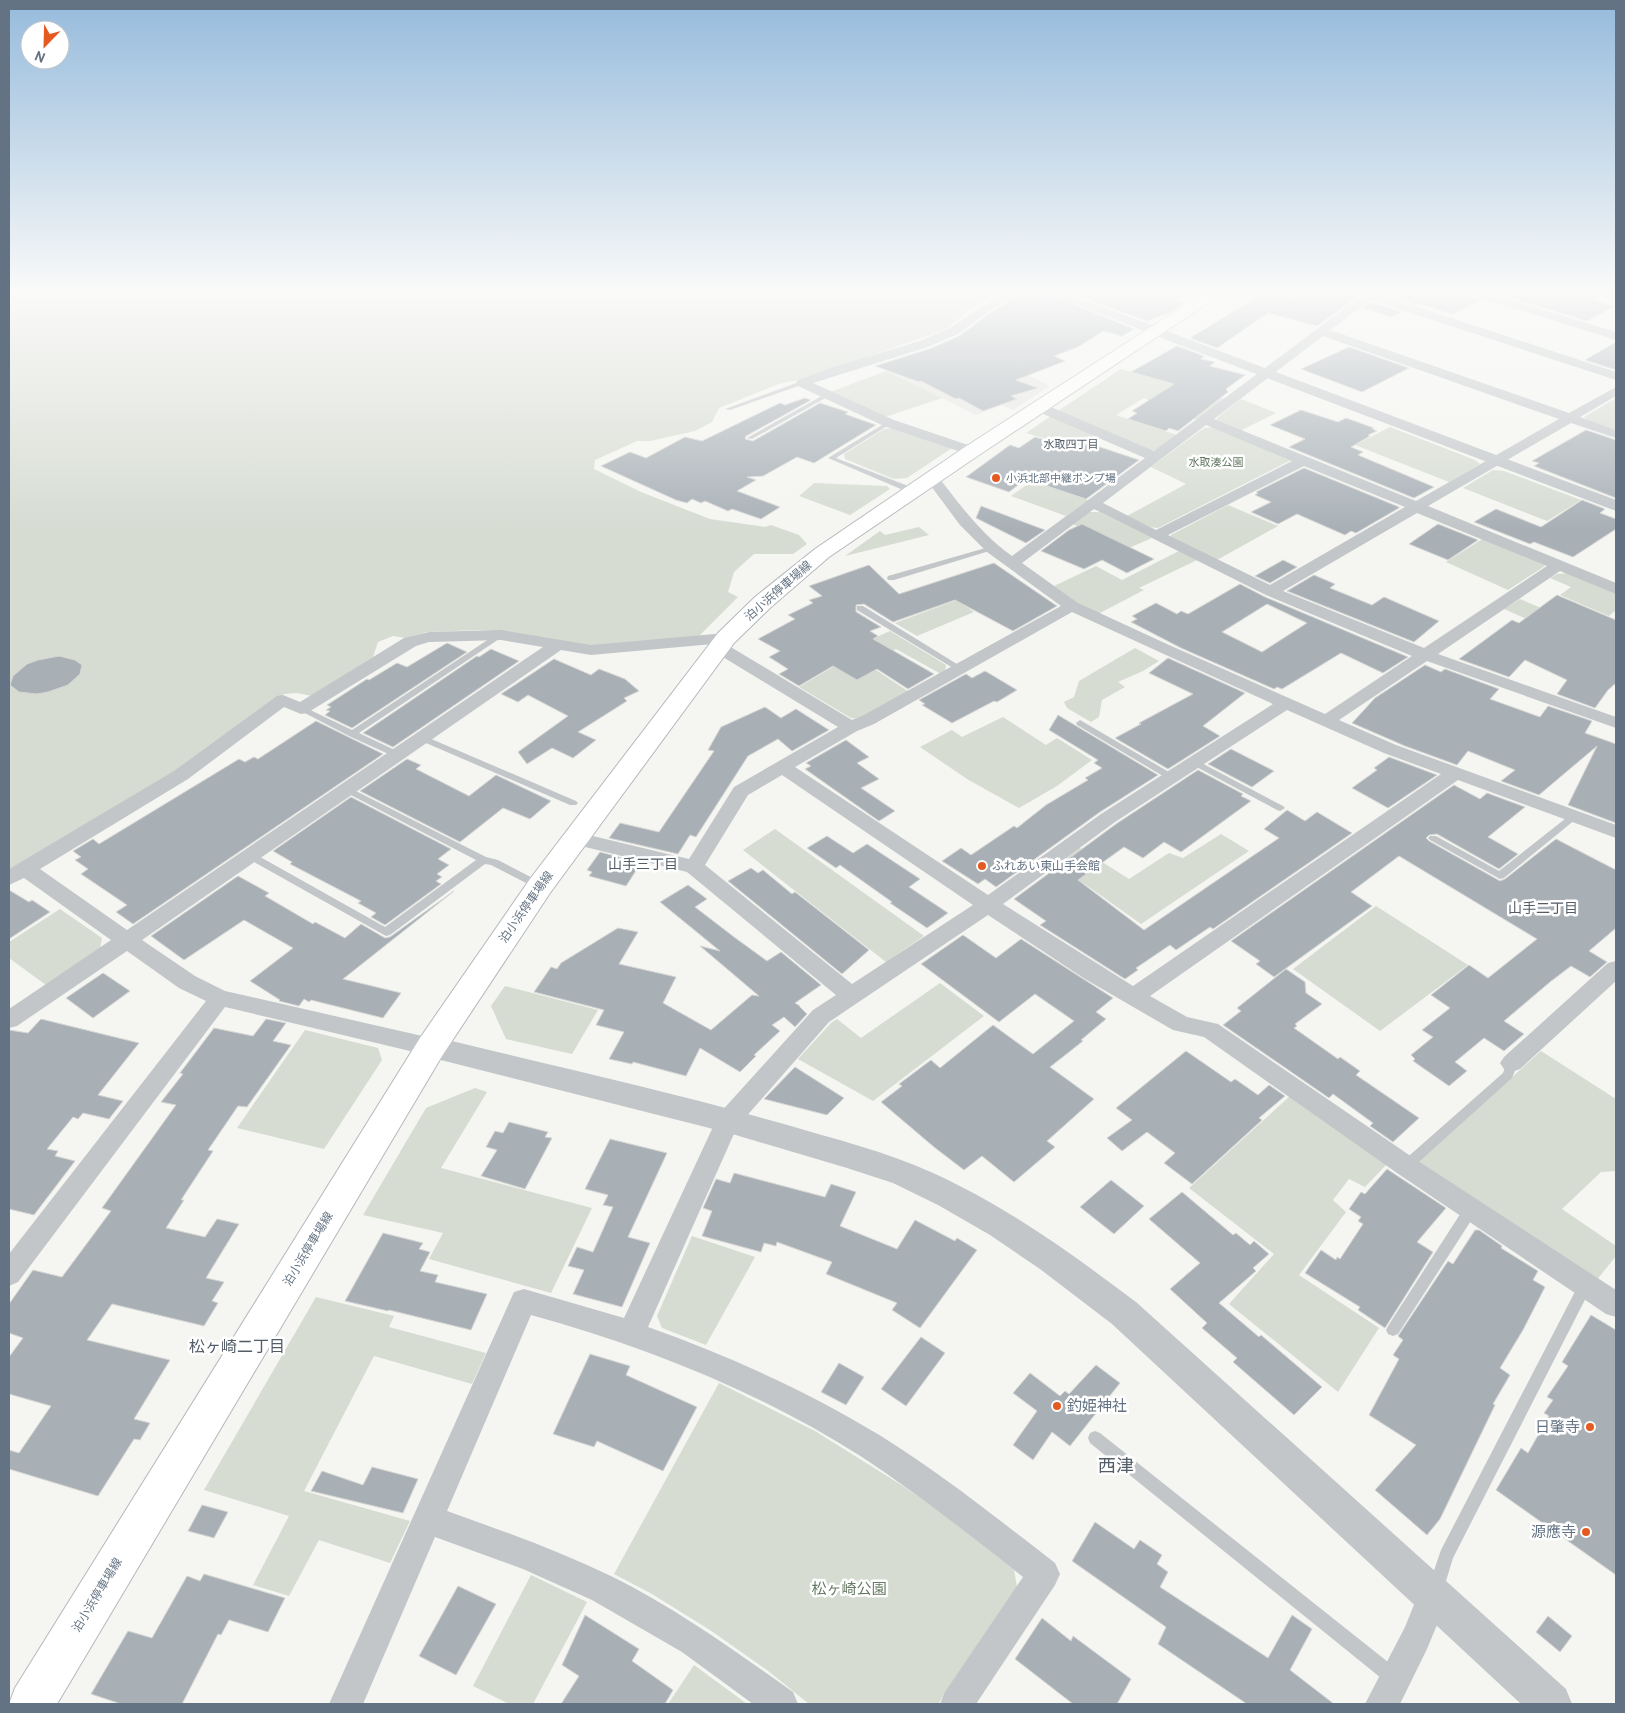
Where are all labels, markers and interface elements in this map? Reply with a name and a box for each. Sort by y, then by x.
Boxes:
north arrow [20,20,70,70]
text: N [33,46,48,65]
district label: 水取四丁目 [1044,438,1099,452]
park label: 水取湊公園 [1189,456,1244,470]
marker: 小浜北部中継ポンプ場 [990,472,1002,484]
place label: 小浜北部中継ポンプ場 [1006,472,1116,486]
street label: 泊小浜停車場線 [742,558,816,625]
district label: 山手三丁目 [608,857,678,874]
place label: ふれあい東山手会館 [992,859,1100,875]
marker: ふれあい東山手会館 [976,860,988,872]
street label: 泊小浜停車場線 [496,869,557,947]
district label: 山手二丁目 [1508,901,1578,918]
street label: 泊小浜停車場線 [280,1209,337,1290]
district label: 松ヶ崎二丁目 [189,1338,285,1358]
place label: 釣姫神社 [1067,1397,1127,1417]
marker: 釣姫神社 [1051,1400,1063,1412]
place label: 日肇寺 [1535,1419,1580,1438]
marker: 日肇寺 [1584,1421,1596,1433]
district label: 西津 [1098,1456,1134,1479]
place label: 源應寺 [1531,1524,1576,1543]
marker: 源應寺 [1580,1526,1592,1538]
street label: 泊小浜停車場線 [69,1555,126,1636]
park label: 松ヶ崎公園 [811,1581,887,1600]

